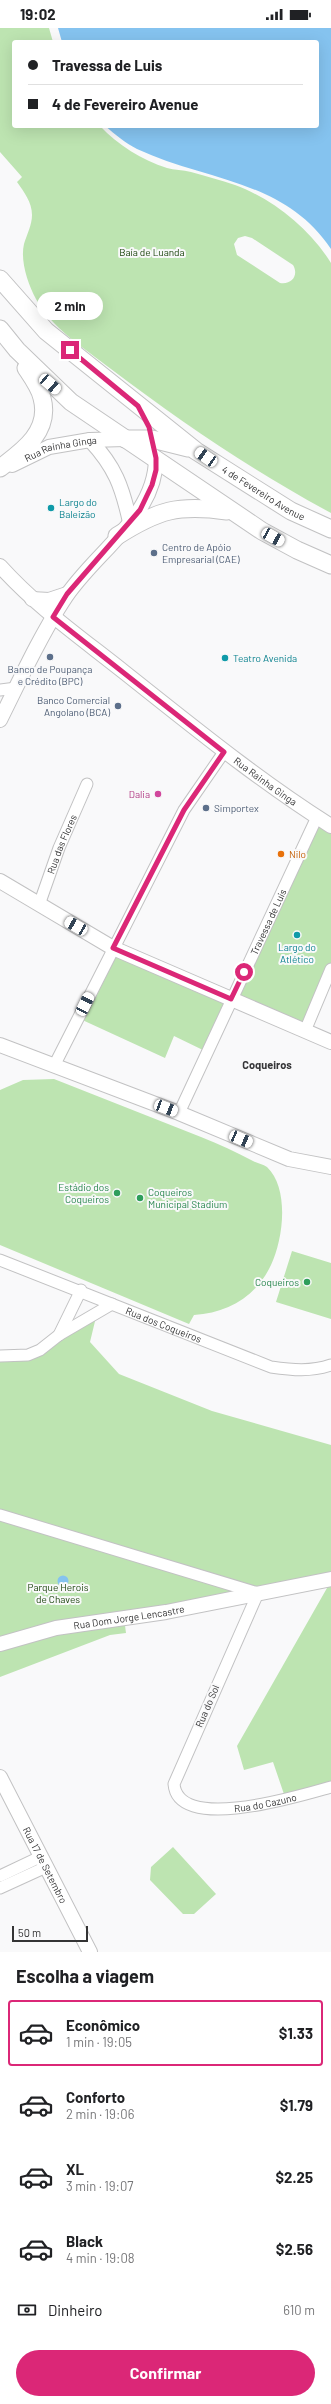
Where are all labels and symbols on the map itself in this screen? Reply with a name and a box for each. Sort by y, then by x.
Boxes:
park label: Baía de Luanda [119,246,185,258]
callout: 2 min [37,292,103,320]
route end [61,341,79,359]
car [37,372,63,396]
street label: Rua Rainha Ginga [22,434,97,464]
car [193,445,219,469]
street label: 4 de Fevereiro Avenue [220,463,307,522]
place label: Largo do Baleizão [59,496,97,520]
marker: Largo do Baleizão [46,503,56,513]
car [260,526,286,548]
place label: Centro de Apóio Empresarial (CAE) [162,541,240,565]
marker: Centro de Apóio Empresarial (CAE) [149,548,159,558]
marker: Banco de Poupança e Crédito (BPC) [45,652,55,662]
place label: Teatro Avenida [233,652,297,664]
marker: Teatro Avenida [220,653,230,663]
place label: Banco de Poupança e Crédito (BPC) [8,663,92,687]
place label: Banco Comercial Angolano (BCA) [37,694,110,718]
marker: Banco Comercial Angolano (BCA) [113,701,123,711]
street label: Rua Rainha Ginga [232,754,299,808]
place label: Dalia [129,788,150,800]
marker: Dalia [153,789,163,799]
place label: Simportex [214,802,259,814]
marker: Simportex [201,803,211,813]
street label: Rua das Flores [44,812,79,875]
place label: Nilo [289,848,306,860]
marker: Nilo [276,849,286,859]
street label: Travessa de Luis [248,887,289,957]
car [63,915,89,937]
marker: Largo do Atlético [292,930,302,940]
place label: Largo do Atlético [278,941,316,965]
route start [235,963,253,981]
car [74,991,96,1017]
district label: Coqueiros [242,1058,292,1071]
car [153,1098,179,1118]
car [228,1129,254,1149]
place label: Estádio dos Coqueiros [58,1181,109,1205]
place label: Coqueiros Municipal Stadium [148,1186,227,1210]
marker: Estádio dos Coqueiros [112,1188,122,1198]
marker: Coqueiros Municipal Stadium [135,1193,145,1203]
place label: Coqueiros [255,1276,299,1288]
marker: Coqueiros [302,1277,312,1287]
street label: Rua dos Coqueiros [124,1304,204,1345]
park label: Parque Herois de Chaves [28,1581,89,1605]
street label: Rua Dom Jorge Lencastre [73,1602,185,1631]
street label: Rua do Sol [193,1683,221,1729]
street label: Rua do Cazuno [233,1791,298,1814]
street label: Rua 17 de Setembro [21,1825,70,1905]
scale bar [12,1924,88,1943]

